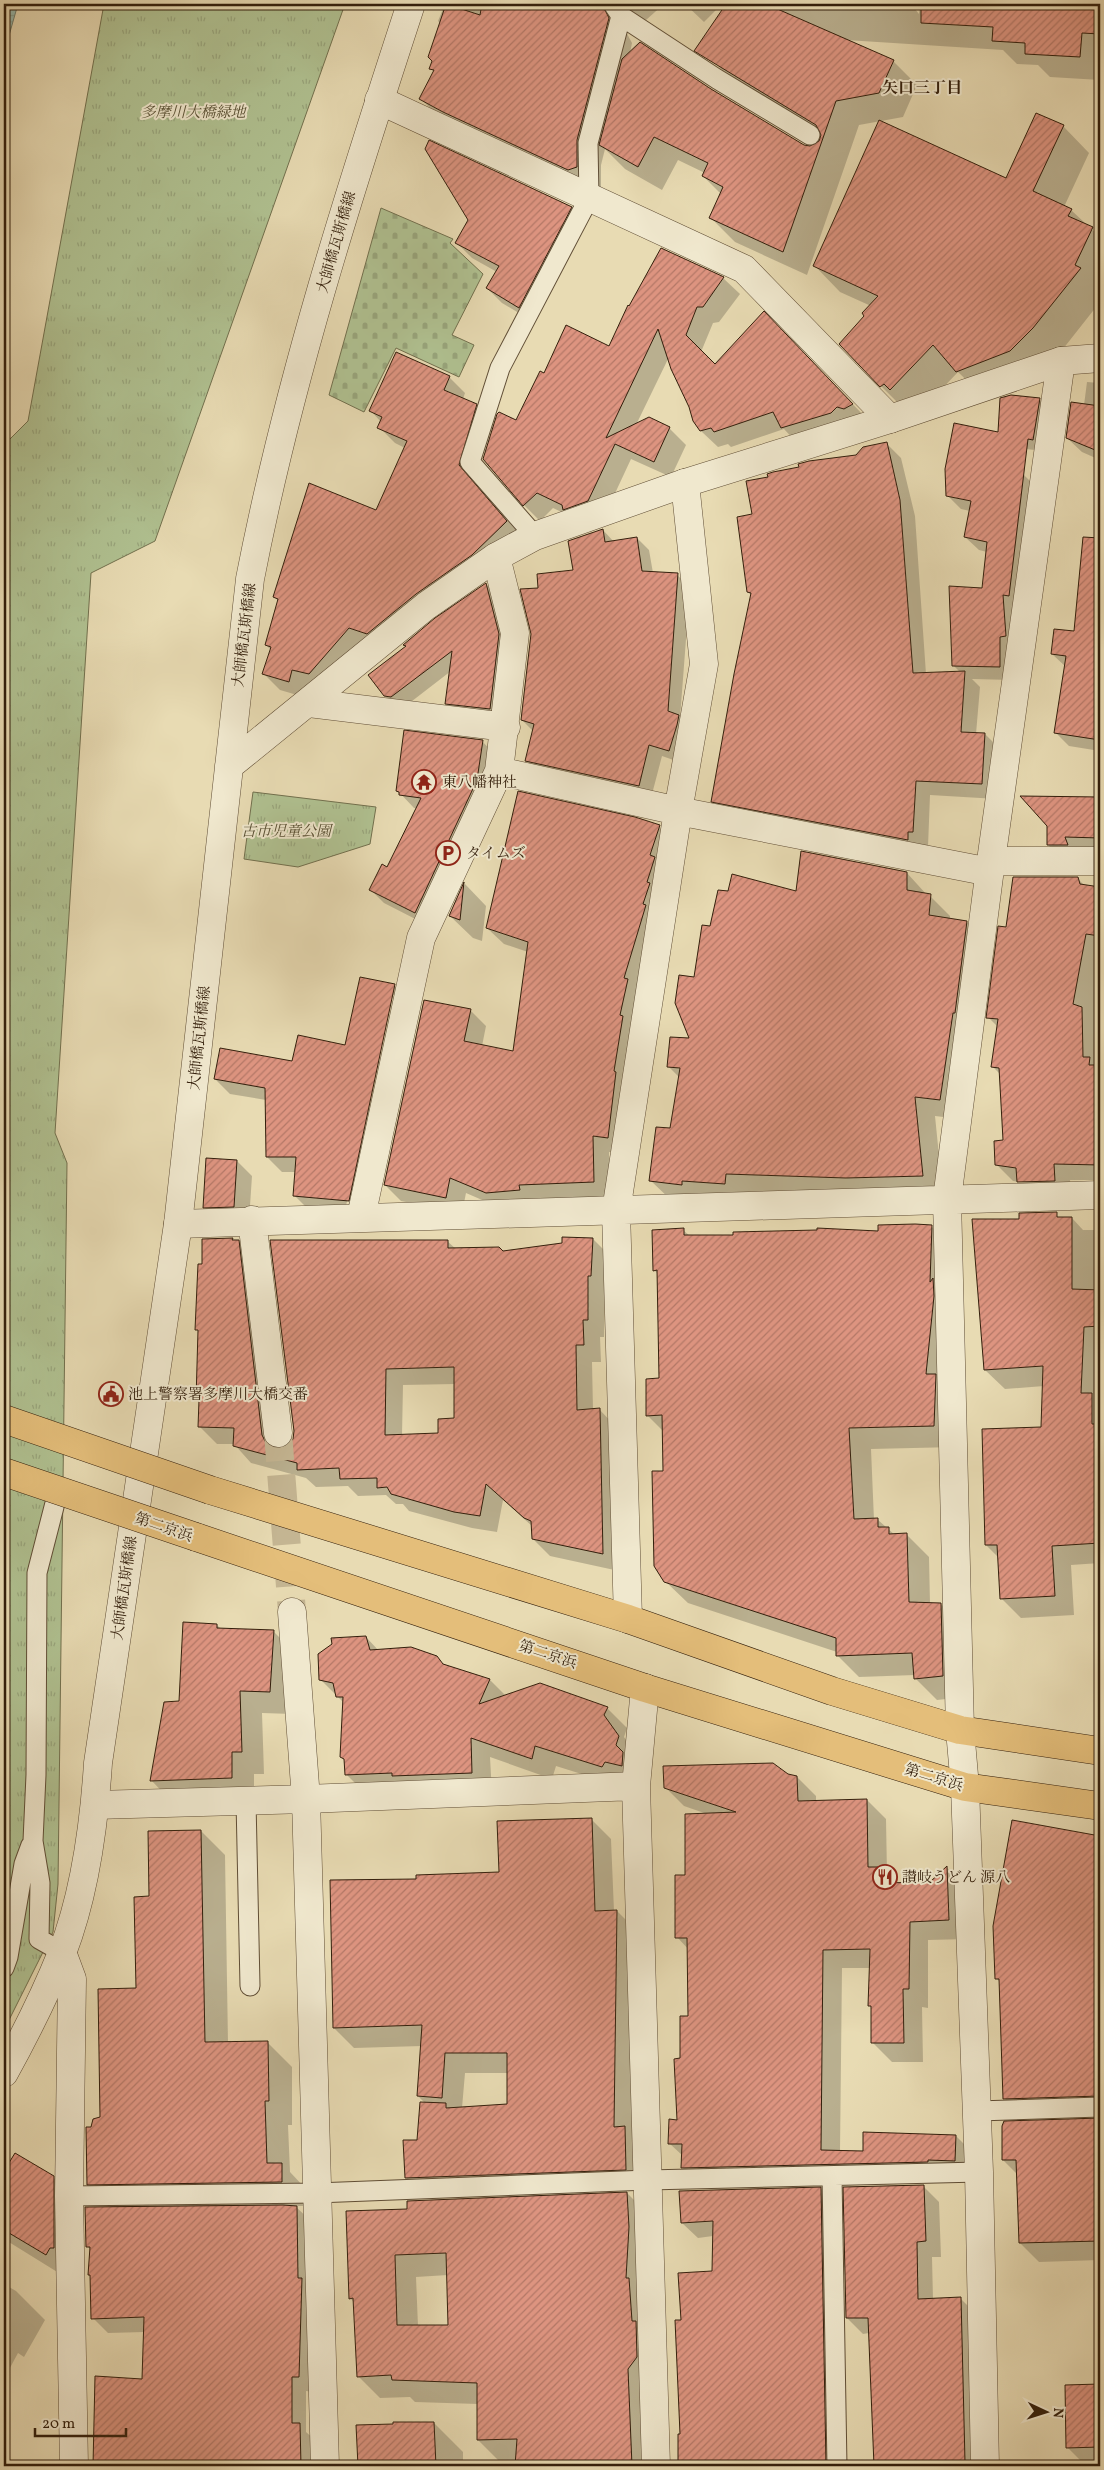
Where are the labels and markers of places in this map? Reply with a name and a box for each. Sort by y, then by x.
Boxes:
temple icon: 東八幡神社 [411,769,437,795]
place label: 東八幡神社 [442,773,517,794]
parking icon: タイムズ [435,840,461,866]
place label: タイムズ [466,844,526,865]
public building icon: 池上警察署多摩川大橋交番 [98,1381,124,1407]
place label: 池上警察署多摩川大橋交番 [128,1385,308,1406]
restaurant icon: 讃岐うどん 源八 [872,1864,898,1890]
place label: 讃岐うどん 源八 [902,1868,1010,1889]

